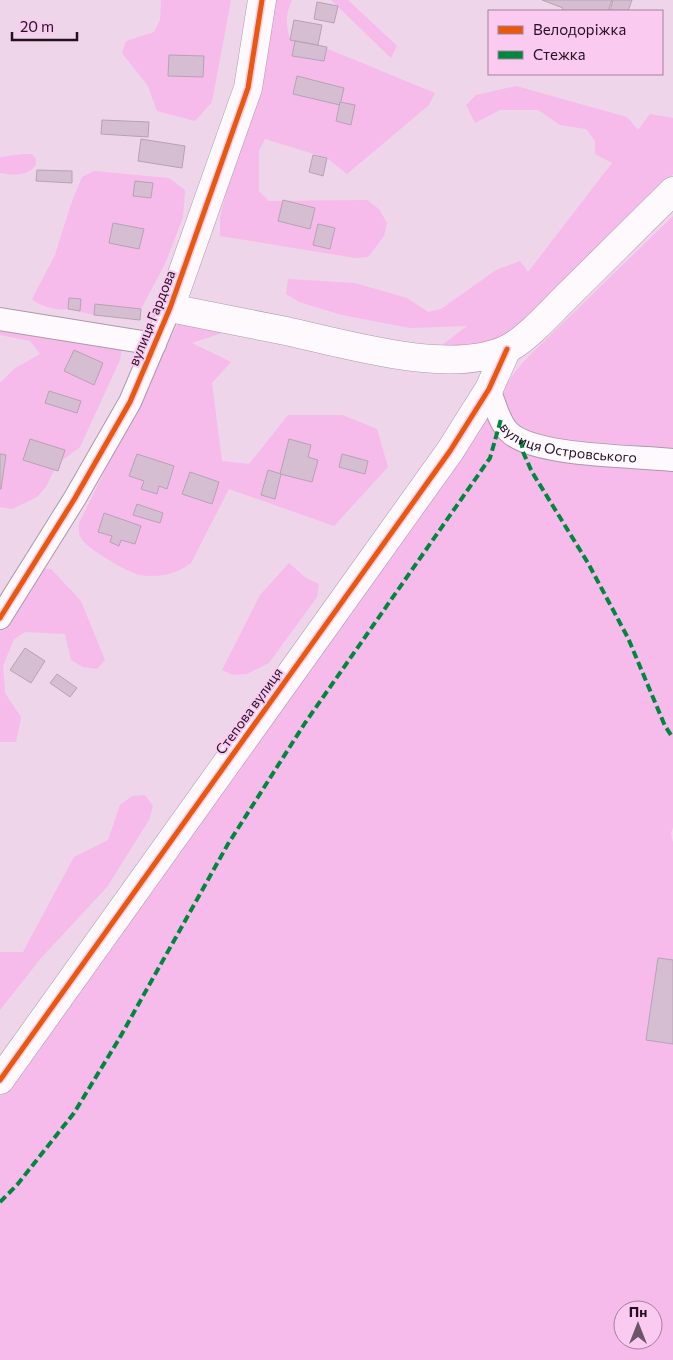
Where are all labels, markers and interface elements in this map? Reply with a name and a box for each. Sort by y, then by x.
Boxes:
scale bar [12,10,78,42]
legend [488,10,663,75]
text: 20 m [20,17,54,35]
text: Велодоріжка [533,20,626,38]
text: Стежка [533,45,586,63]
street label: вулиця Гардова [125,267,178,368]
street label: вулиця Островського [497,419,637,466]
street label: Степова вулиця [212,664,286,757]
north arrow [613,1300,663,1350]
text: Пн [629,1303,647,1320]

